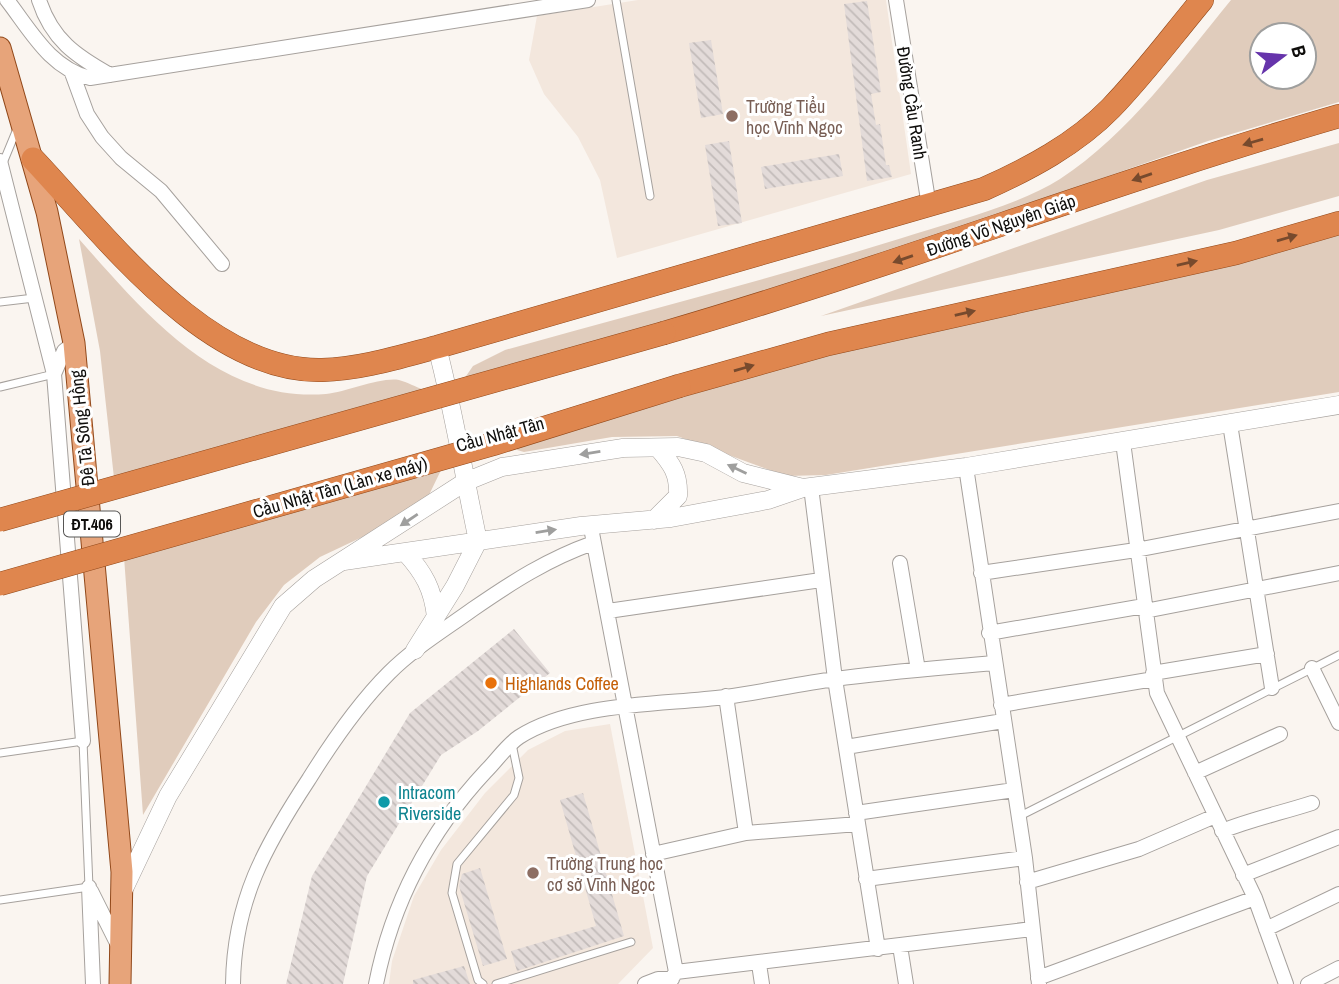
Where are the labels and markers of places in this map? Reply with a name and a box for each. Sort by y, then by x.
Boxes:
place label: Trường Tiểu học Vĩnh Ngọc [746,94,843,140]
marker: Trường Tiểu học Vĩnh Ngọc [724,108,740,124]
place label: Highlands Coffee [505,671,619,696]
marker: Highlands Coffee [483,675,499,691]
place label: Intracom Riverside [398,780,461,826]
marker: Intracom Riverside [376,794,392,810]
place label: Trường Trung học cơ sở Vĩnh Ngọc [547,851,663,897]
marker: Trường Trung học cơ sở Vĩnh Ngọc [525,865,541,881]

